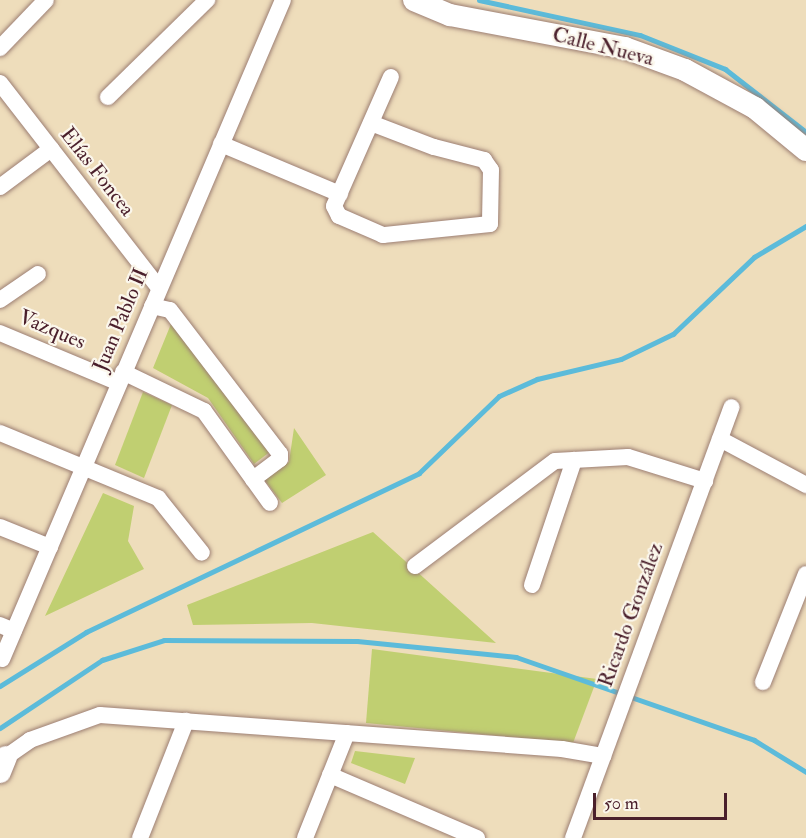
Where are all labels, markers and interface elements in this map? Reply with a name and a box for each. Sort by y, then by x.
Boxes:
street label: Calle Nueva [550,22,656,72]
street label: Elías Foncea [55,123,139,221]
street label: Juan Pablo II [88,264,154,376]
street label: Vazques [15,305,89,355]
street label: Ricardo González [593,539,669,691]
scale bar [596,781,730,819]
text: 50 m [604,792,639,815]

